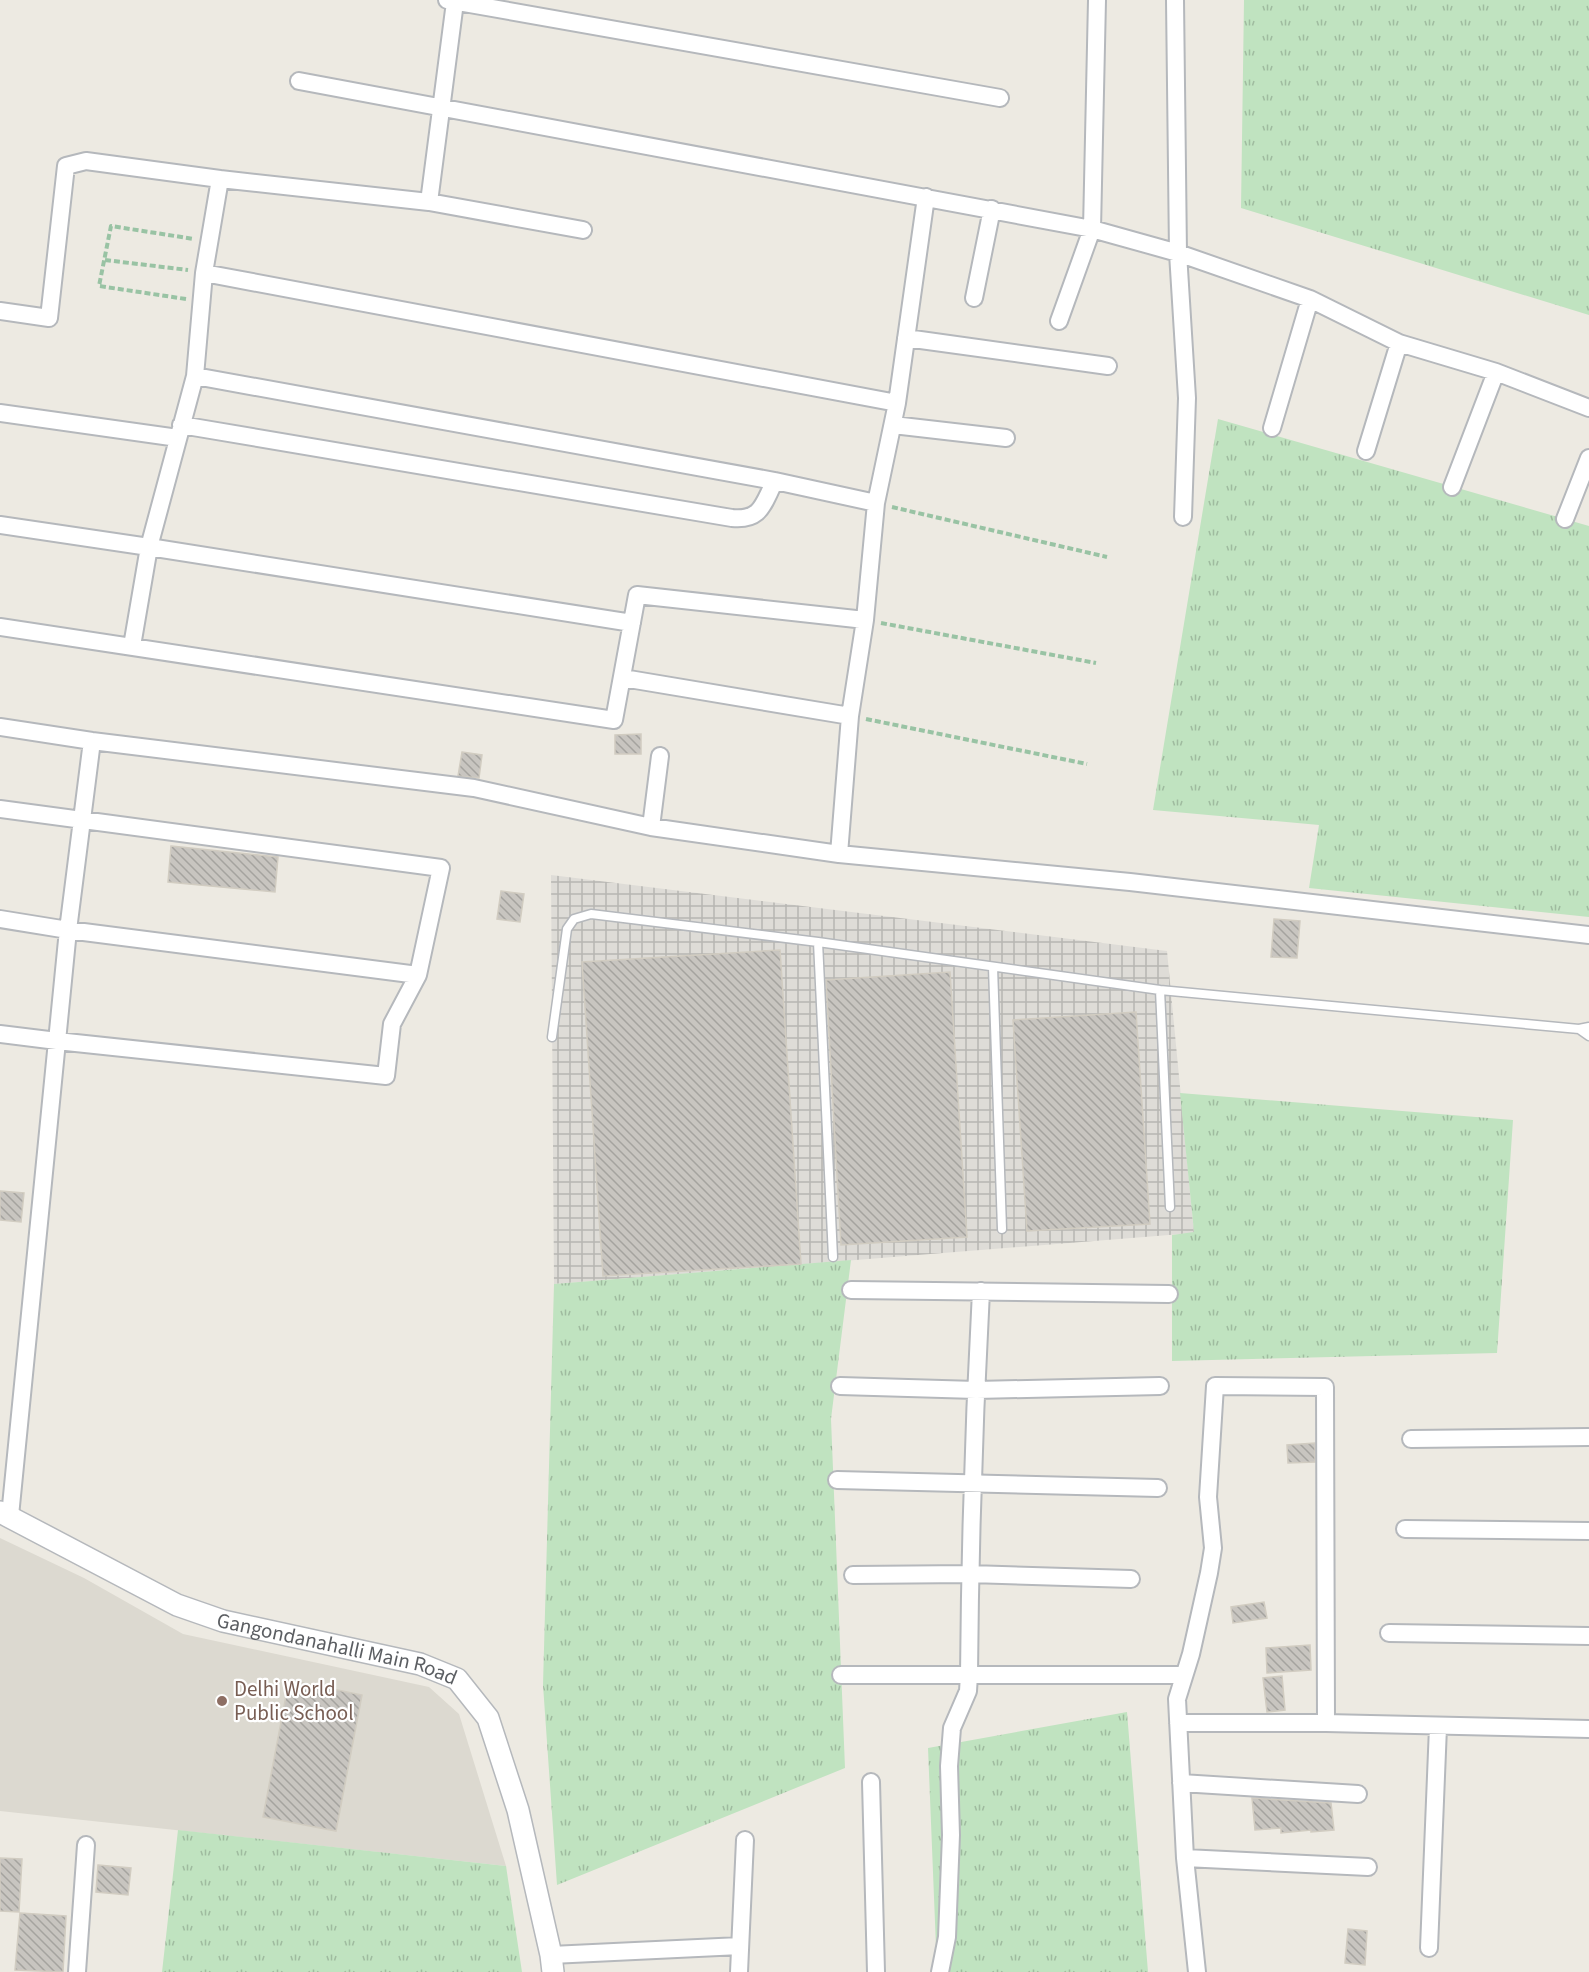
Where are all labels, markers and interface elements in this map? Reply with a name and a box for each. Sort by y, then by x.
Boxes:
street label: Gangondanahalli Main Road [214,1605,462,1693]
place label: Delhi World Public School [234,1674,354,1728]
marker: Delhi World Public School [215,1694,229,1708]

